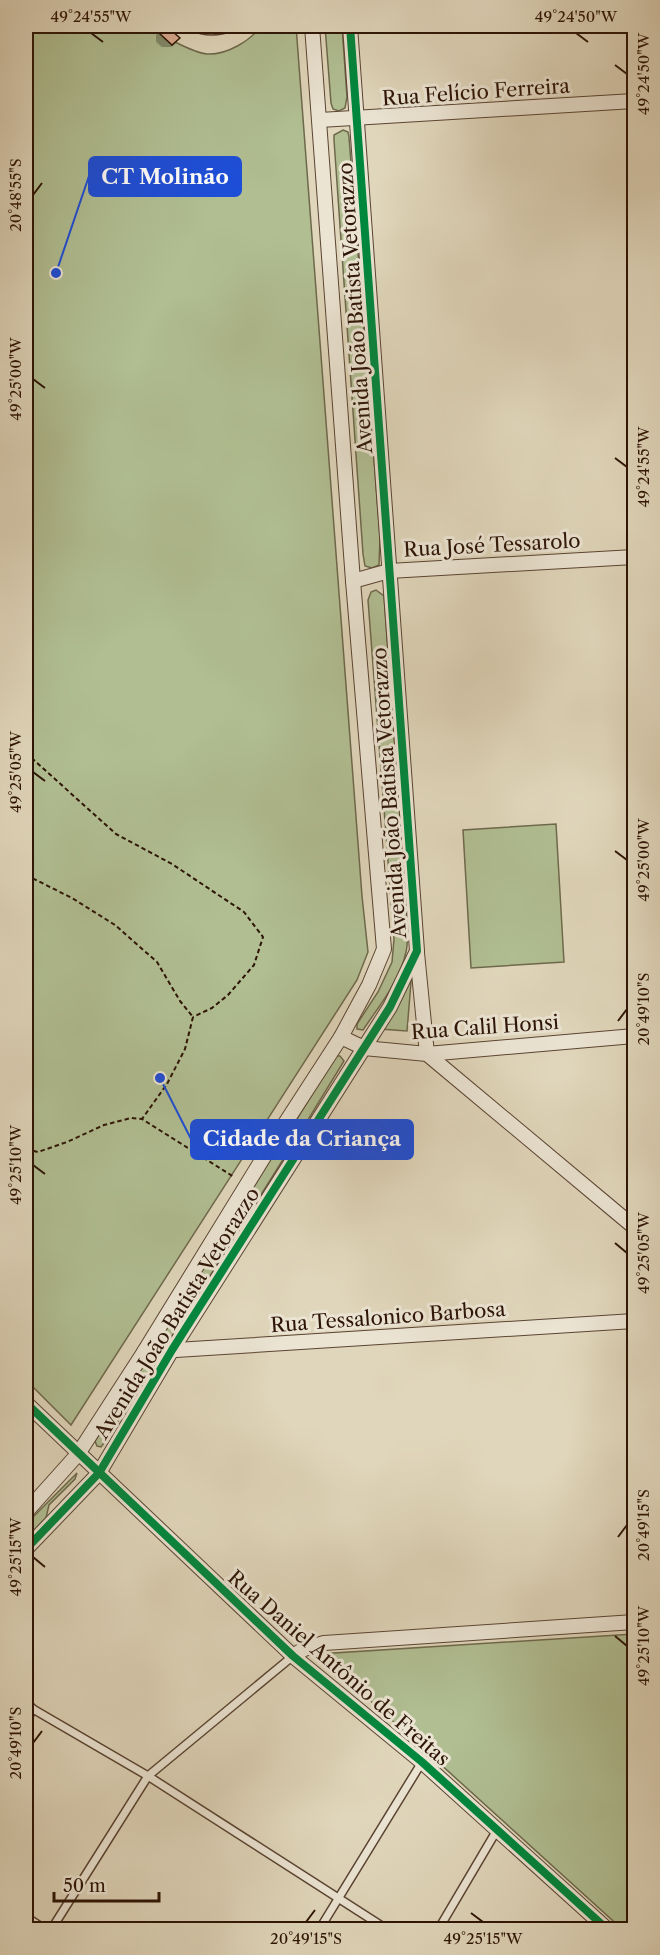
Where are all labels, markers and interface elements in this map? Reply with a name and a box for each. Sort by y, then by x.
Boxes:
text: 49°24'55"W [50,7,132,26]
text: 49°24'50"W [535,7,618,26]
text: 49°24'50"W [634,32,653,115]
street label: Rua Felício Ferreira [381,73,571,111]
callout: CT Molinão [89,157,241,196]
text: 20°48'55"S [6,158,25,232]
street label: Avenida João Batista Vetorazzo [333,162,377,455]
text: CT Molinão [101,164,229,189]
text: 49°25'00"W [6,337,25,421]
text: 49°24'55"W [634,426,653,508]
street label: Rua José Tessarolo [403,528,581,562]
street label: Avenida João Batista Vetorazzo [367,647,411,940]
text: 49°25'05"W [6,730,25,813]
text: 49°25'00"W [634,818,653,902]
text: 20°49'10"S [634,972,653,1046]
street label: Rua Calil Honsi [410,1010,560,1044]
callout: Cidade da Criança [191,1120,413,1159]
text: 49°25'10"W [6,1124,25,1205]
text: Cidade da Criança [203,1126,402,1151]
street label: Avenida João Batista Vetorazzo [89,1183,265,1444]
text: 49°25'05"W [634,1211,653,1294]
street label: Rua Tessalonico Barbosa [270,1297,507,1337]
text: 20°49'15"S [634,1489,653,1561]
text: 49°25'15"W [6,1517,25,1596]
street label: Rua Daniel Antônio de Freitas [223,1565,455,1771]
text: 49°25'10"W [634,1605,653,1686]
text: 20°49'10"S [6,1706,25,1780]
scale bar [54,1865,159,1903]
text: 50 m [63,1875,106,1897]
text: 20°49'15"S [270,1929,342,1948]
text: 49°25'15"W [444,1929,523,1948]

